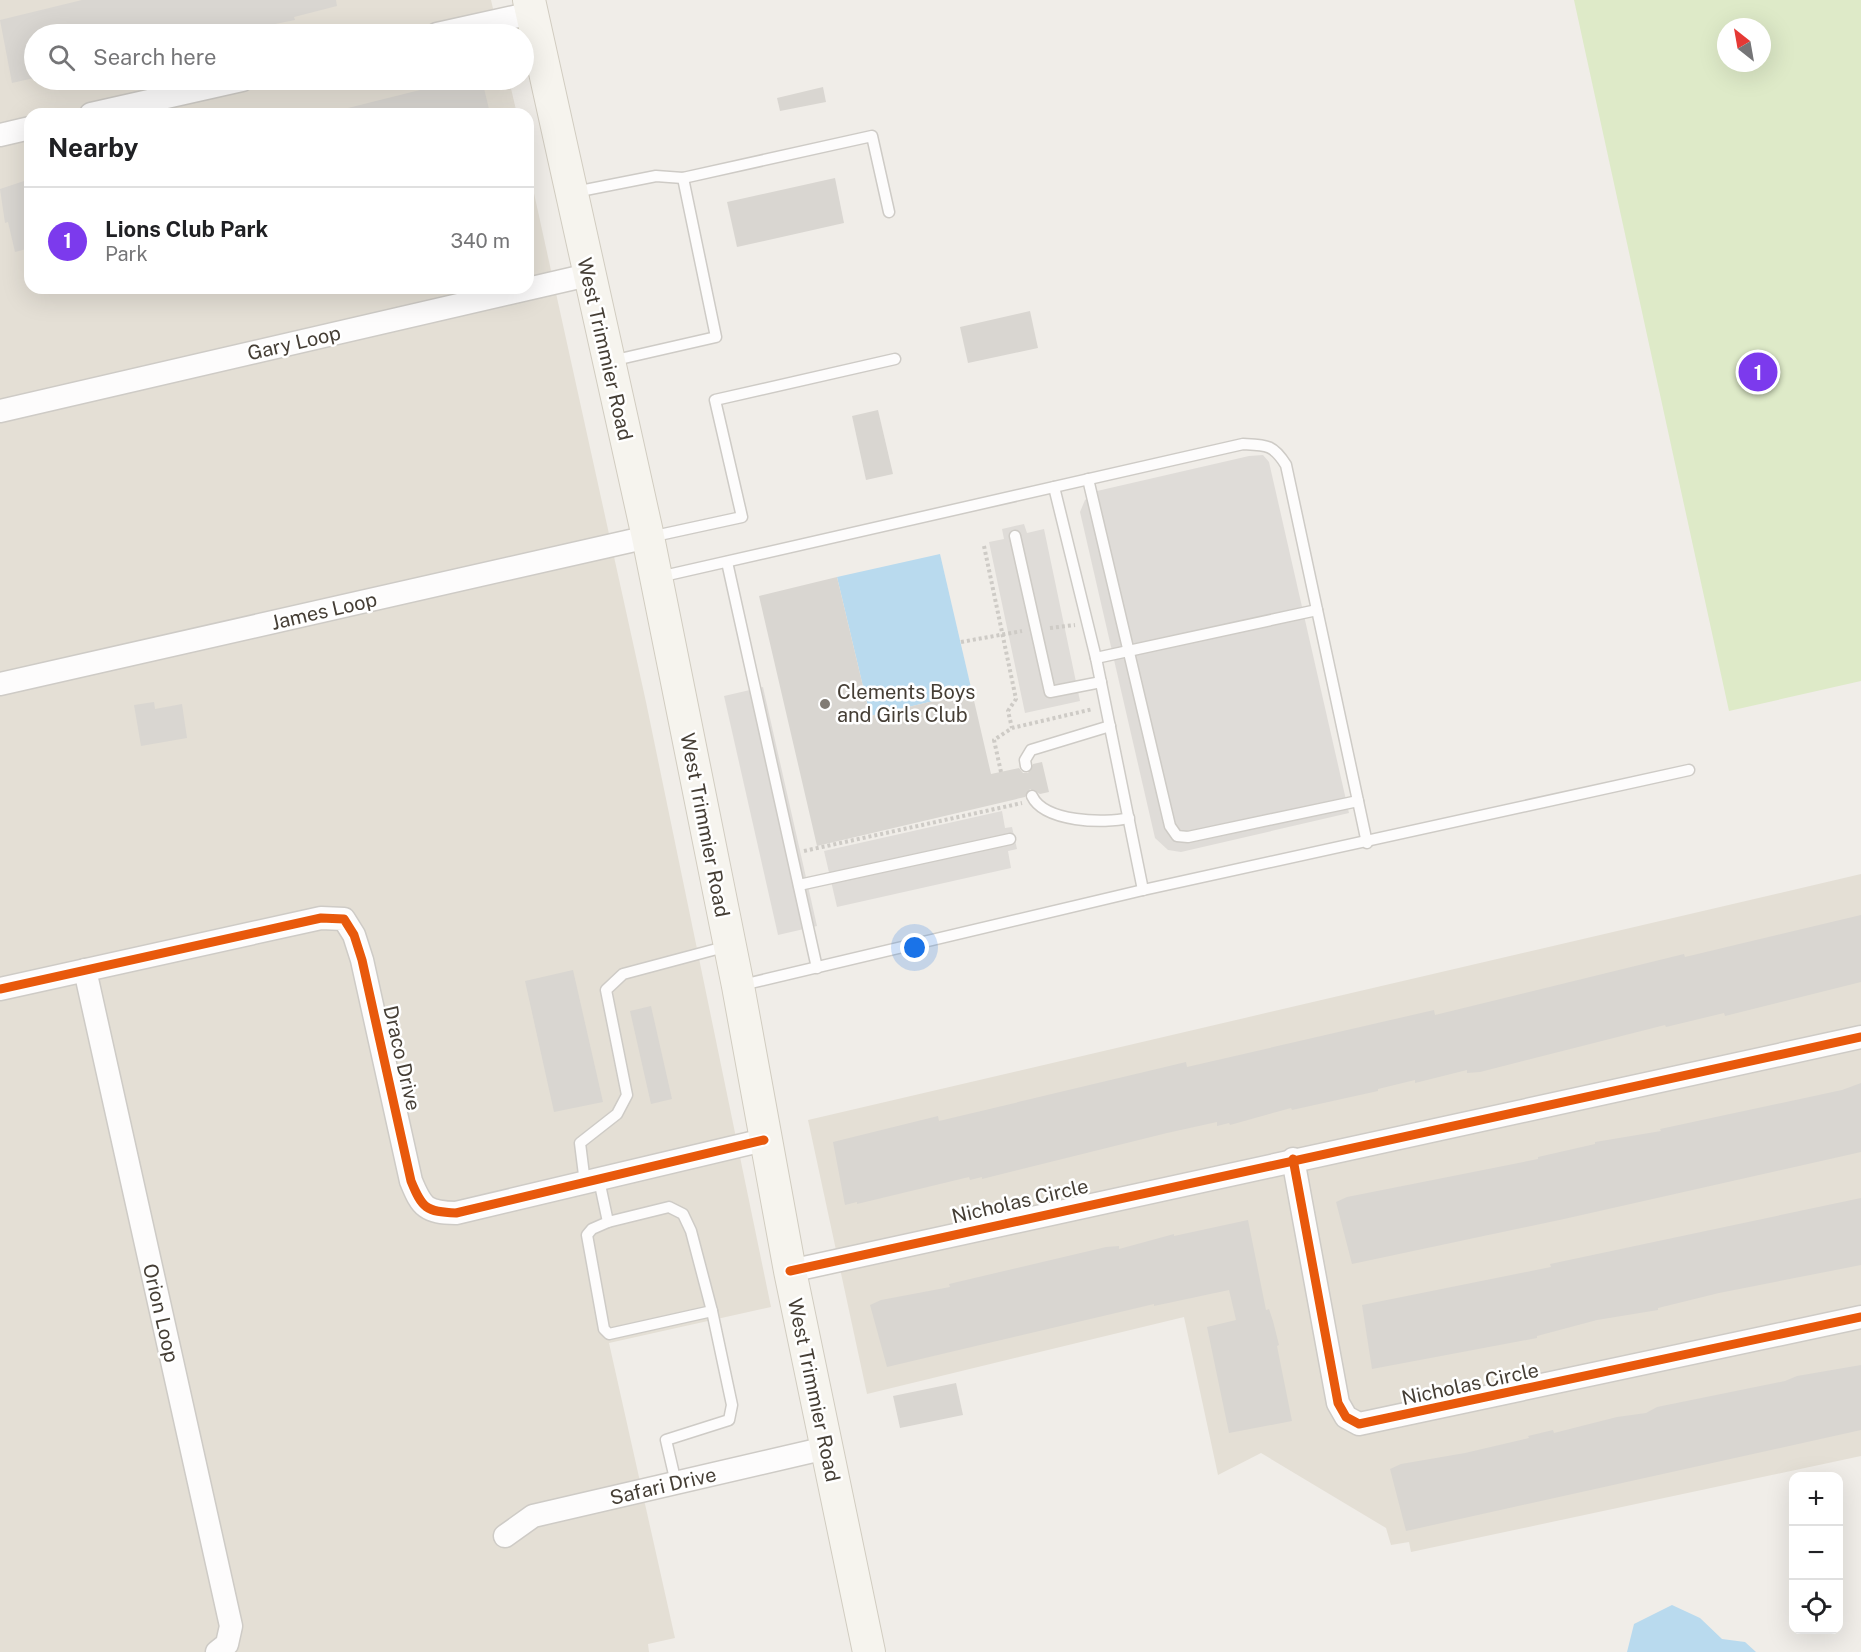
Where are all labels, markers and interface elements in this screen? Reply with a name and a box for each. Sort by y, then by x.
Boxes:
north arrow [1717,18,1771,72]
search box [24,24,534,90]
icon: search [45,41,78,74]
text: Search here [93,44,217,70]
text: Nearby [48,132,138,163]
text: Lions Club Park [105,216,268,242]
text: 1 [63,229,72,253]
text: 340 m [450,229,510,253]
text: Park [105,242,148,266]
street label: West Trimmier Road [572,255,638,443]
street label: Gary Loop [245,321,343,365]
pin: 1 [1738,350,1778,394]
street label: James Loop [269,587,379,635]
place label: Clements Boys and Girls Club [837,680,975,727]
marker: Clements Boys and Girls Club [818,697,832,711]
street label: West Trimmier Road [675,731,735,919]
your location [900,933,929,962]
street label: Draco Drive [378,1003,426,1113]
street label: Nicholas Circle [949,1174,1091,1228]
street label: Orion Loop [138,1261,184,1365]
street label: West Trimmier Road [783,1296,845,1484]
street label: Nicholas Circle [1399,1358,1541,1410]
street label: Safari Drive [607,1462,719,1510]
map controls [1789,1472,1843,1634]
button: + [1789,1472,1843,1526]
button: − [1789,1526,1843,1580]
button: locate [1789,1580,1843,1634]

